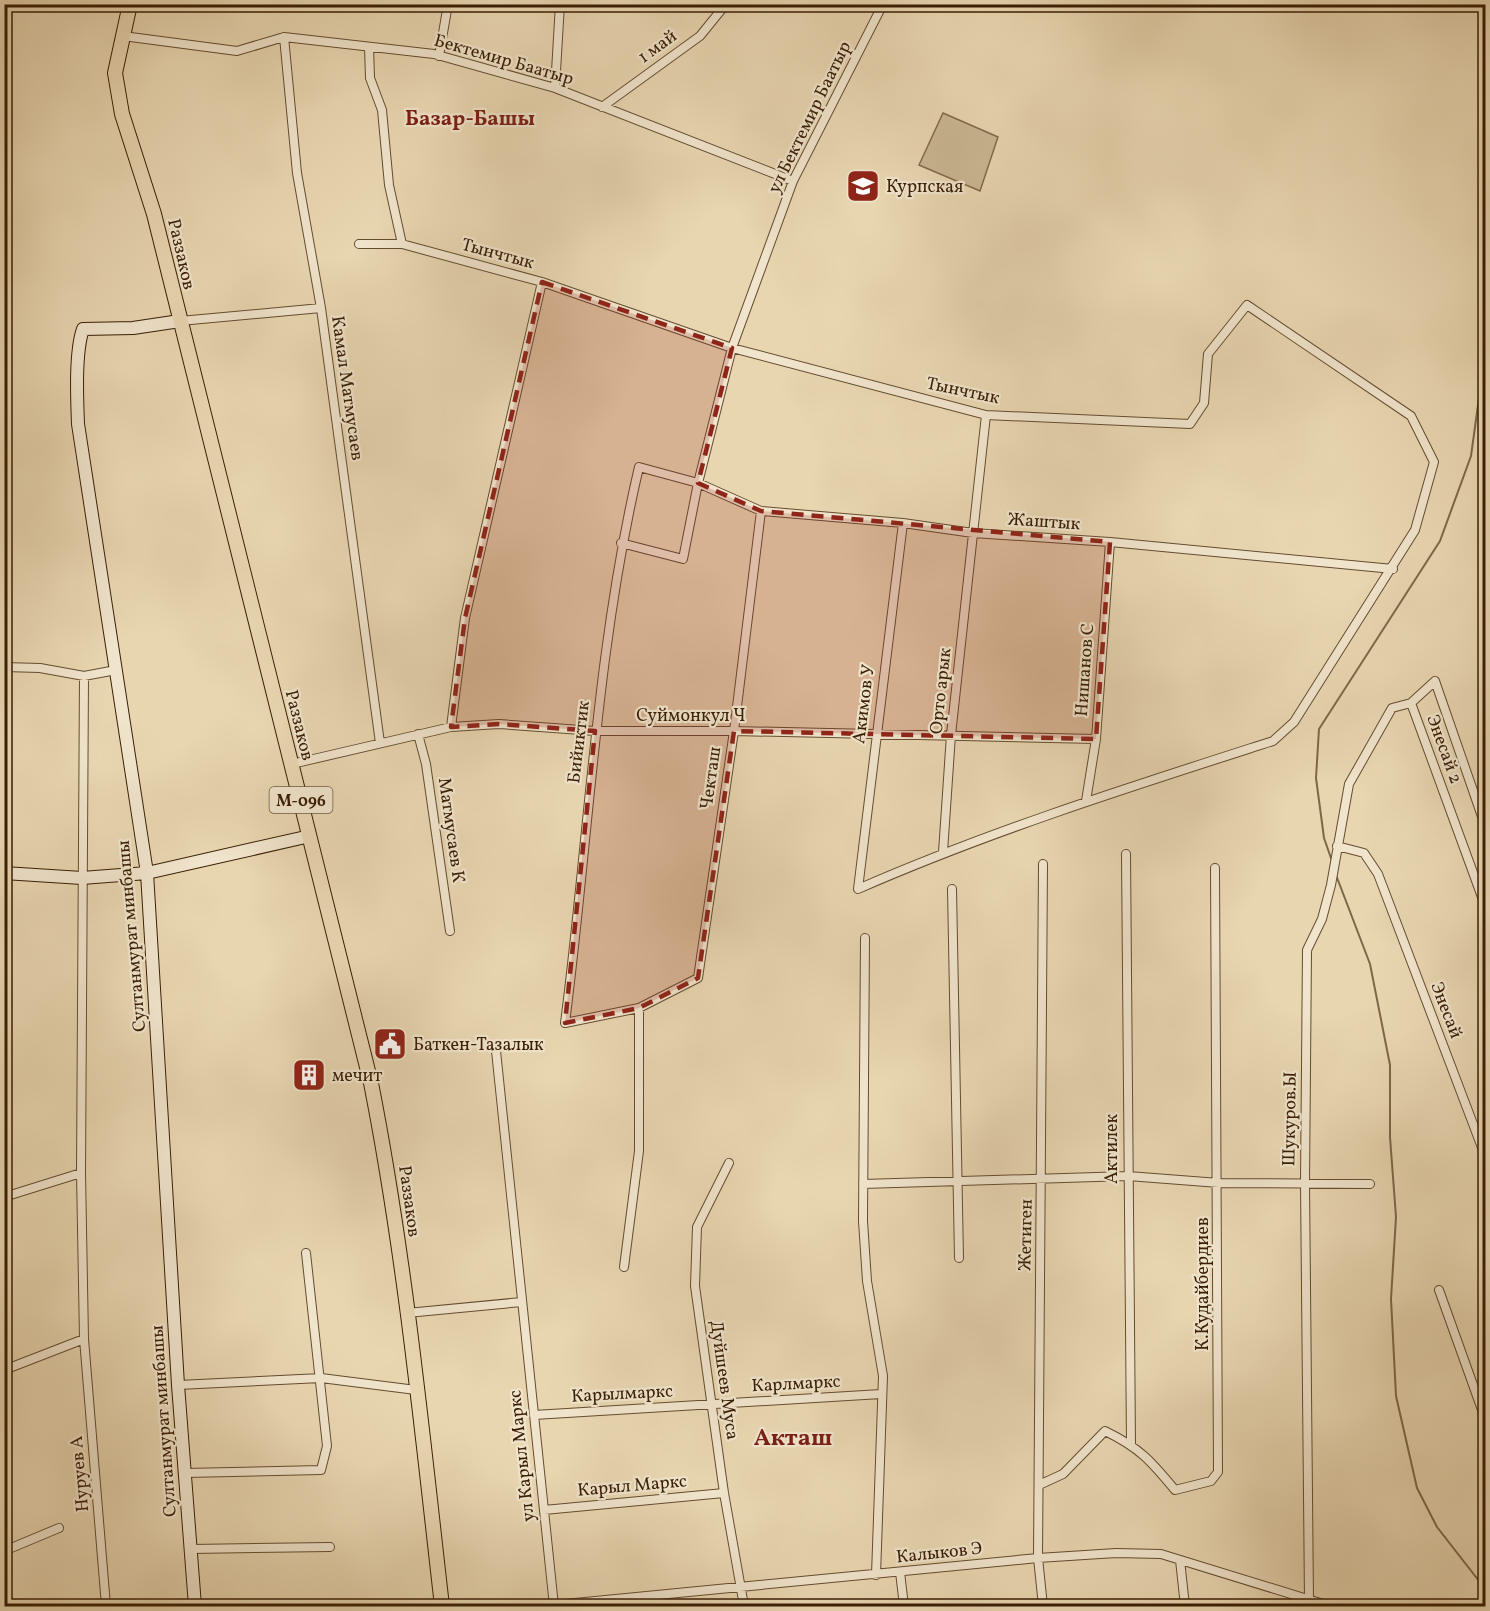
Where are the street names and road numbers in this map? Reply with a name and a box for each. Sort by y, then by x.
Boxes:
street label: 1 май [633,24,683,70]
street label: Бектемир Баатыр [431,29,576,92]
street label: ул Бектемир Баатыр [763,37,858,198]
street label: Раззаков [160,216,201,292]
street label: Тынчтык [458,233,537,276]
street label: Камал Матмусаев [324,314,369,462]
street label: Тынчтык [924,372,1002,412]
street label: Жаштык [1007,507,1081,538]
street label: Нишанов С [1070,623,1101,718]
street label: Орто арык [925,646,958,736]
street label: Акимов У [847,663,882,745]
street label: Раззаков [278,687,319,763]
street label: Бийиктик [562,699,597,785]
street label: Суймонкул Ч [636,704,746,729]
street label: Энесай 2 [1420,712,1468,788]
street label: Чекташ [695,745,728,811]
street label: Матмусаев К [431,776,470,884]
road number: М-096 [270,787,332,813]
street label: Султанмурат минбашы [112,839,153,1033]
street label: Энесай [1423,979,1468,1042]
street label: Шукуров.Ы [1277,1071,1304,1167]
street label: Актилек [1100,1113,1125,1184]
street label: Раззаков [391,1164,426,1239]
street label: Жетиген [1013,1199,1040,1271]
street label: К.Кудайбердиев [1191,1217,1216,1351]
street label: Дуйшеев Муса [703,1319,744,1442]
street label: Султанмурат минбашы [145,1324,184,1518]
street label: Карлмаркс [751,1370,841,1399]
street label: Карылмаркс [571,1379,674,1410]
street label: ул Карыл Маркс [503,1389,542,1523]
street label: Нуруев А [65,1434,96,1513]
street label: Карыл Маркс [576,1469,688,1504]
street label: Калыков Э [895,1537,983,1570]

